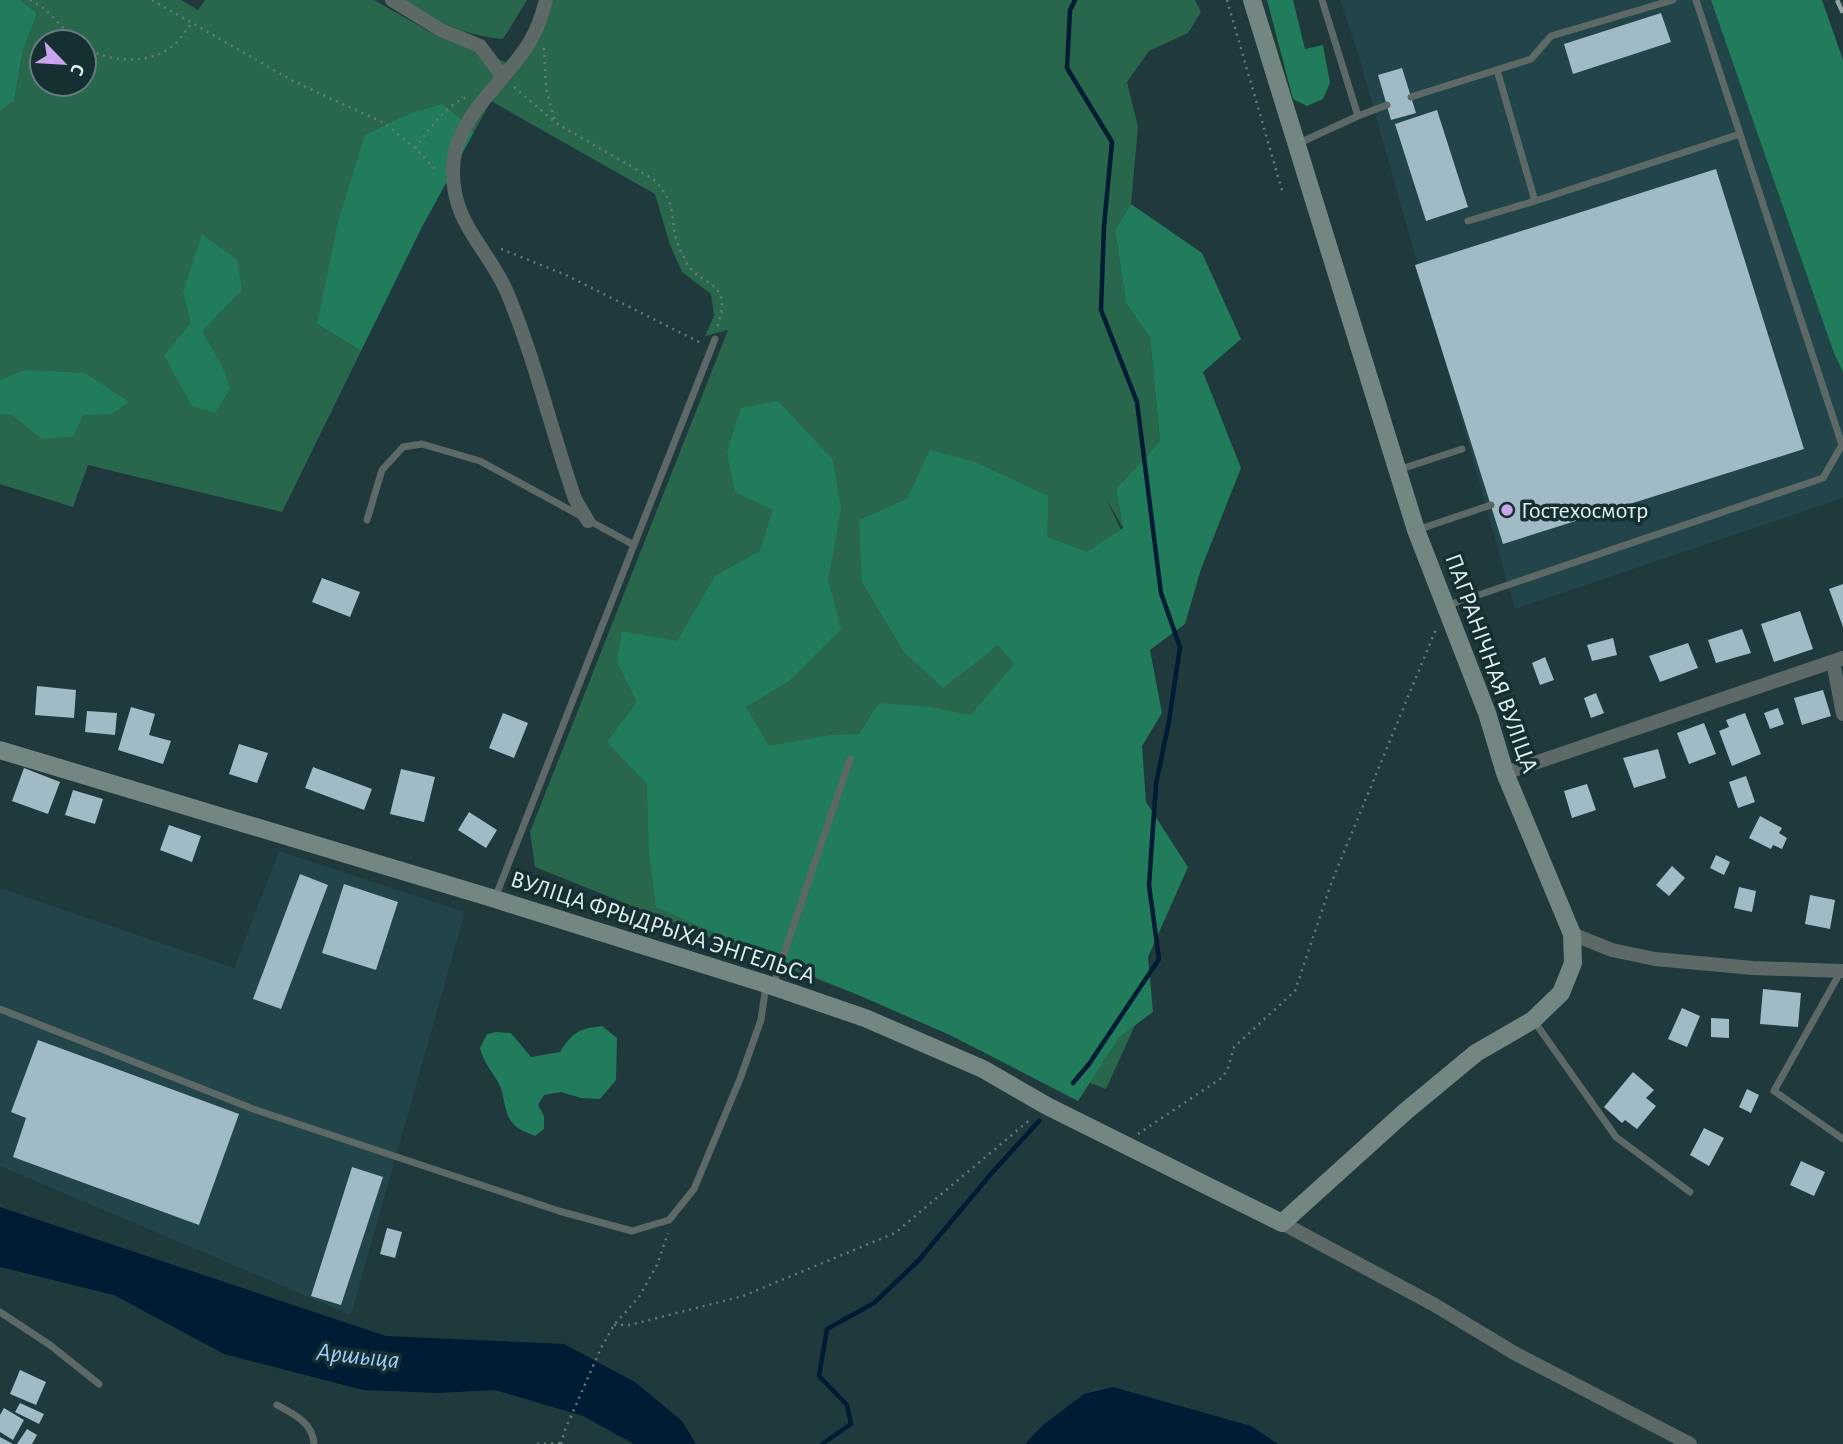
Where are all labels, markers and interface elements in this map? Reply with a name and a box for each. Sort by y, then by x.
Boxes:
north arrow [28,28,98,98]
text: С [66,61,88,78]
place label: Гостехосмотр [1521,499,1648,523]
marker: Гостехосмотр [1499,502,1515,518]
street label: ПАГРАНІЧНАЯ ВУЛІЦА [1440,550,1542,776]
street label: ВУЛІЦА ФРЫДРЫХА ЭНГЕЛЬСА [507,867,818,989]
water label: Аршыца [314,1339,401,1373]

